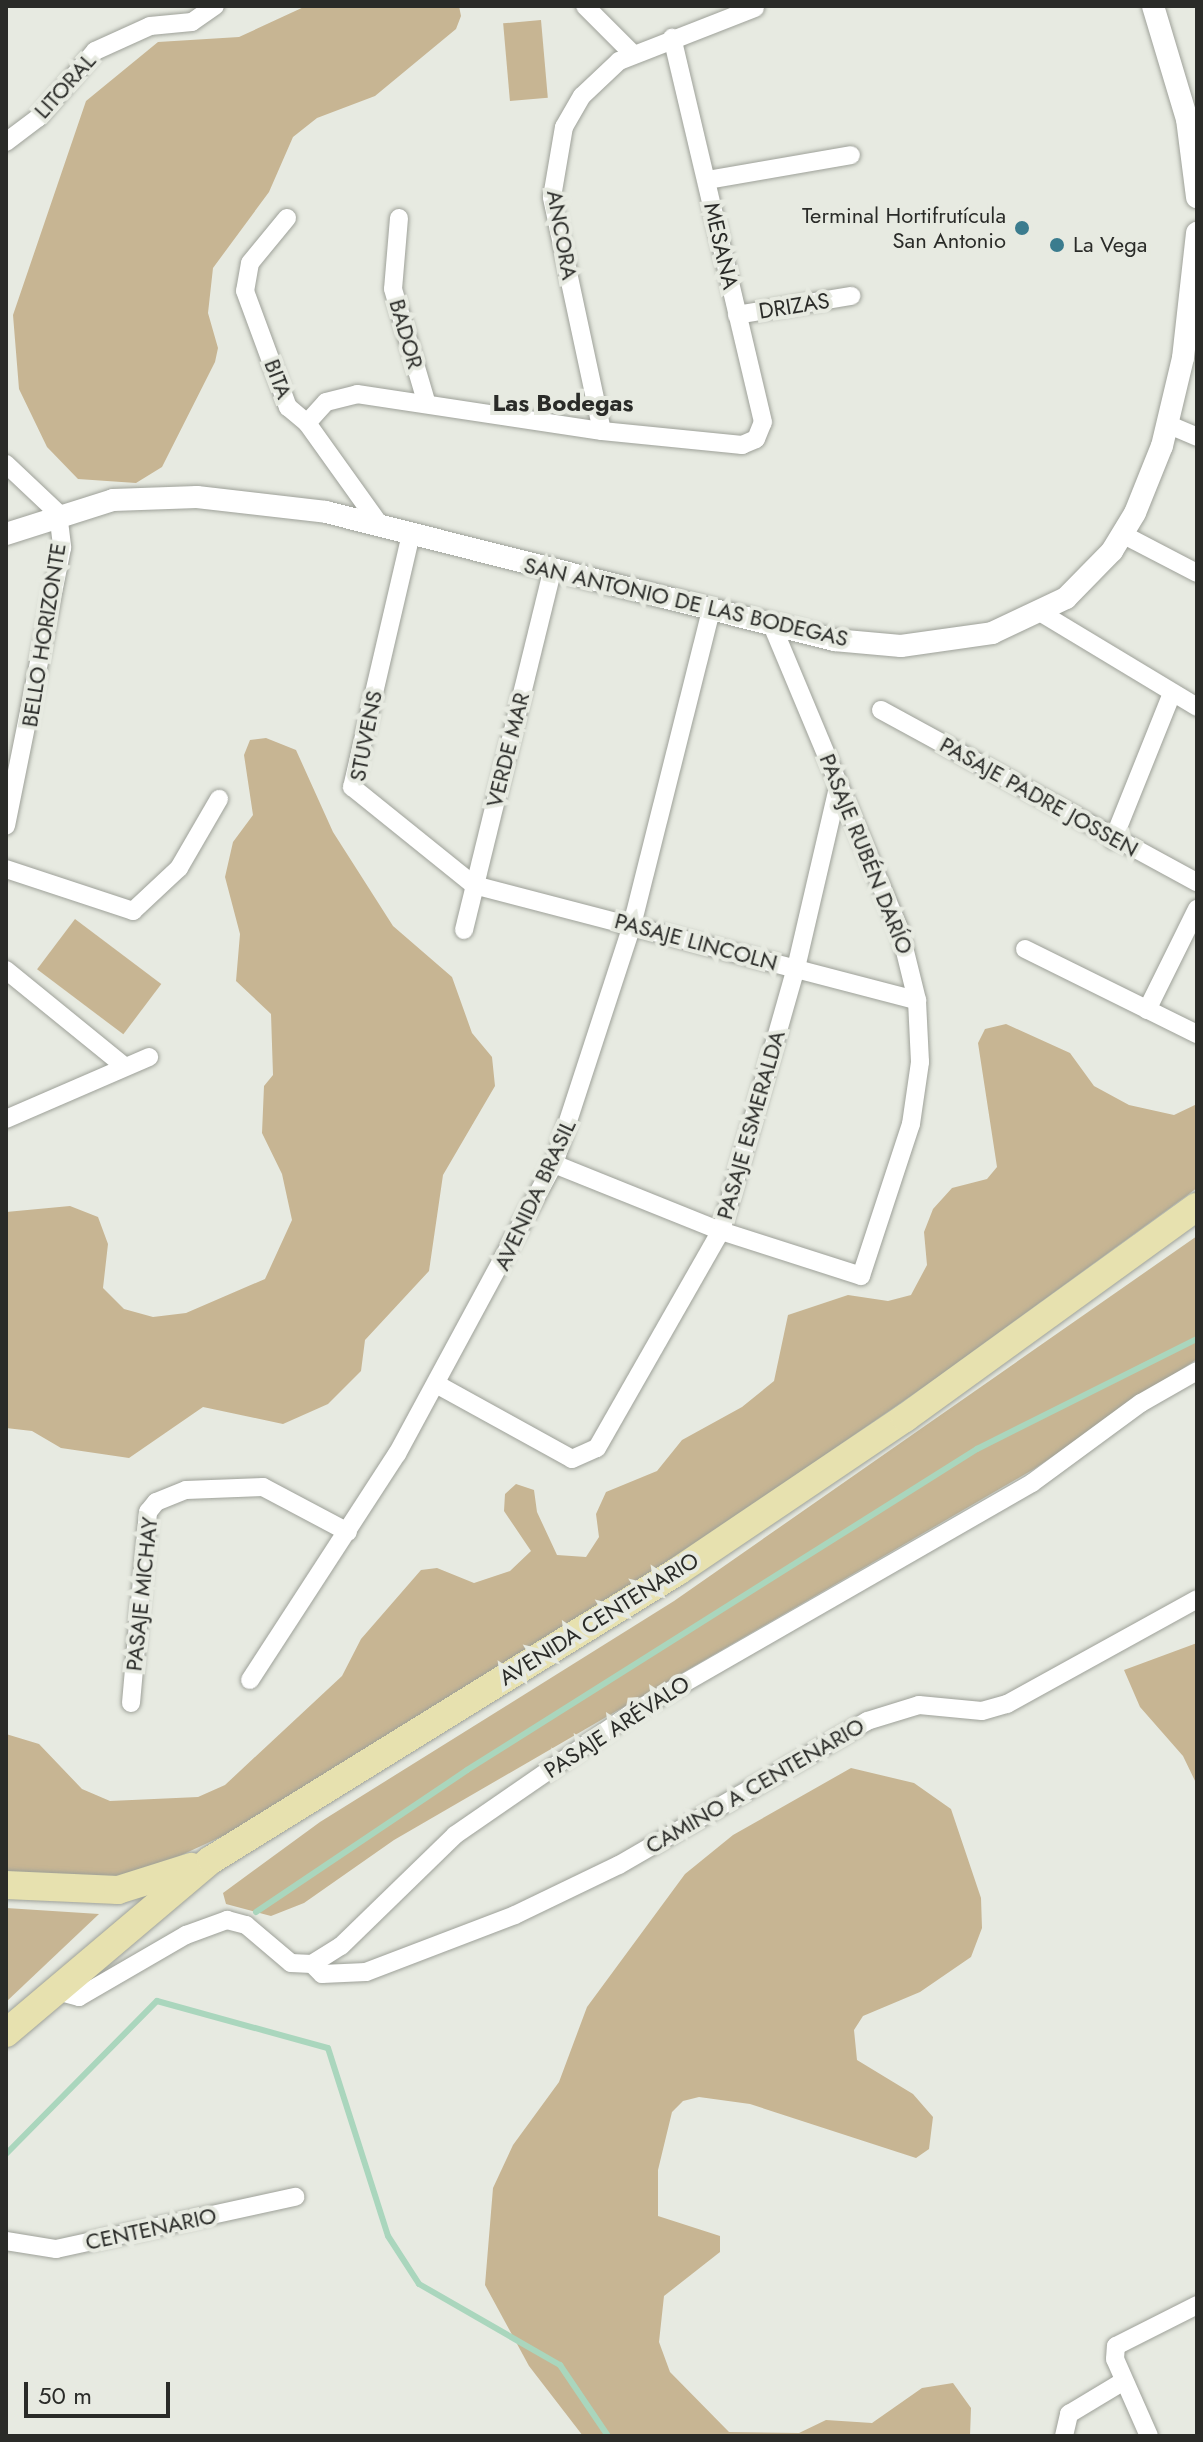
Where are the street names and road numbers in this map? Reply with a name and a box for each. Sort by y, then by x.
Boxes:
street label: LITORAL [29,48,101,124]
street label: ANCORA [541,188,583,282]
street label: MESANA [698,200,744,292]
street label: DRIZAS [757,287,831,325]
street label: BADOR [384,296,428,372]
street label: BITA [258,355,298,403]
street label: BELLO HORIZONTE [16,541,72,729]
street label: SAN ANTONIO DE LAS BODEGAS [521,552,851,652]
street label: STUVENS [344,688,388,784]
street label: VERDE MAR [481,690,535,810]
street label: PASAJE PADRE JOSSEN [935,732,1143,862]
street label: PASAJE RUBÉN DARÍO [814,750,918,958]
street label: PASAJE LINCOLN [612,908,780,976]
street label: PASAJE ESMERALDA [711,1028,791,1222]
street label: AVENIDA BRASIL [489,1115,581,1275]
street label: PASAJE MICHAY [121,1516,163,1672]
street label: AVENIDA CENTENARIO [494,1547,704,1691]
street label: PASAJE ARÉVALO [539,1670,695,1784]
street label: CAMINO A CENTENARIO [641,1713,869,1859]
street label: CENTENARIO [83,2202,219,2256]

